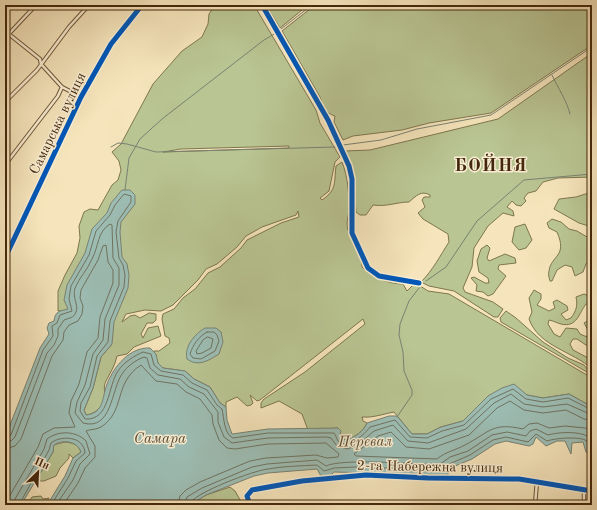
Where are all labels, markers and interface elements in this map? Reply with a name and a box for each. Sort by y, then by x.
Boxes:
street label: Самарська вулиця [27,70,89,176]
district label: БОЙНЯ [454,153,528,175]
water label: Самара [134,432,186,447]
water label: Перевал [337,435,393,450]
north arrow [18,452,58,492]
text: Пн [32,456,51,472]
street label: 2-га Набережна вулиця [357,459,503,475]

